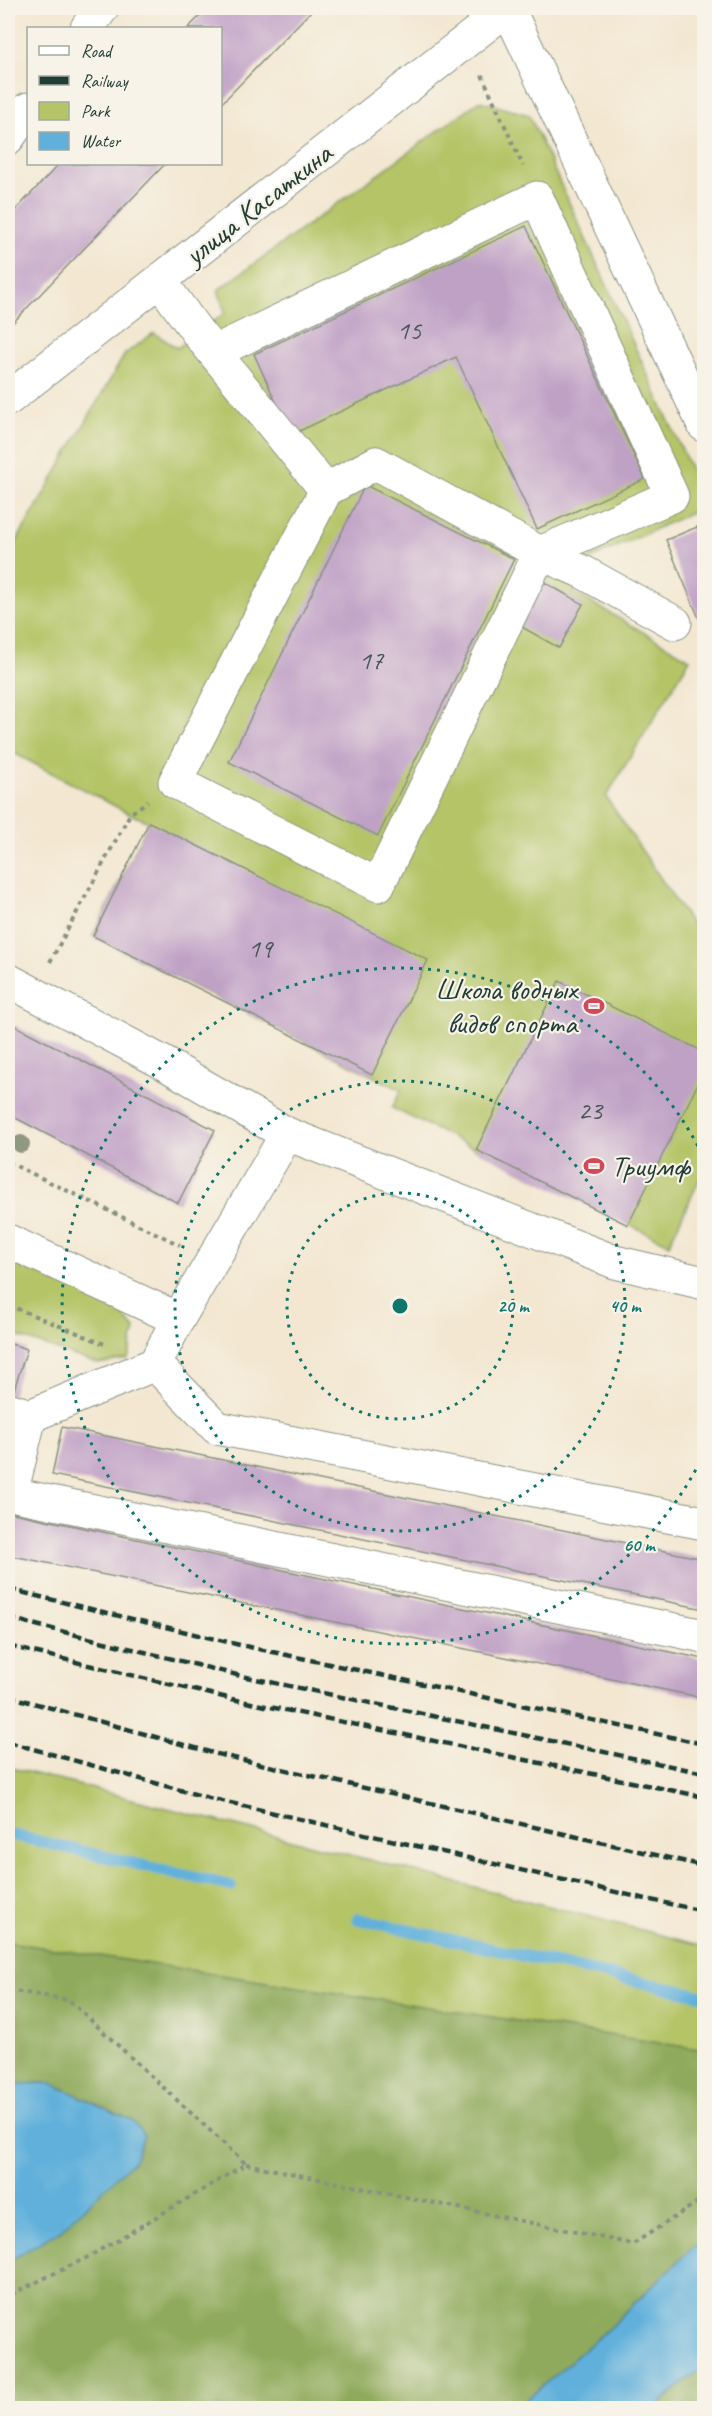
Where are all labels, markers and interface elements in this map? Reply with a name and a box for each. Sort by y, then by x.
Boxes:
legend [27,27,222,165]
text: Road [81,40,114,62]
text: Railway [81,70,129,92]
text: Park [81,100,111,122]
text: Water [81,130,122,152]
street label: улица Касаткина [175,133,341,275]
house number: 15 [397,313,423,347]
house number: 17 [359,643,385,677]
house number: 19 [248,931,274,965]
place label: Школа водных видов спорта [435,970,580,1042]
sports icon: Школа водных видов спорта [582,994,606,1018]
house number: 23 [578,1093,604,1127]
place label: Триумф [611,1147,692,1185]
sports icon: Триумф [582,1154,606,1178]
text: 20 m [498,1295,530,1317]
text: 40 m [610,1295,642,1317]
centre of rings [390,1296,410,1316]
text: 60 m [623,1534,656,1556]

